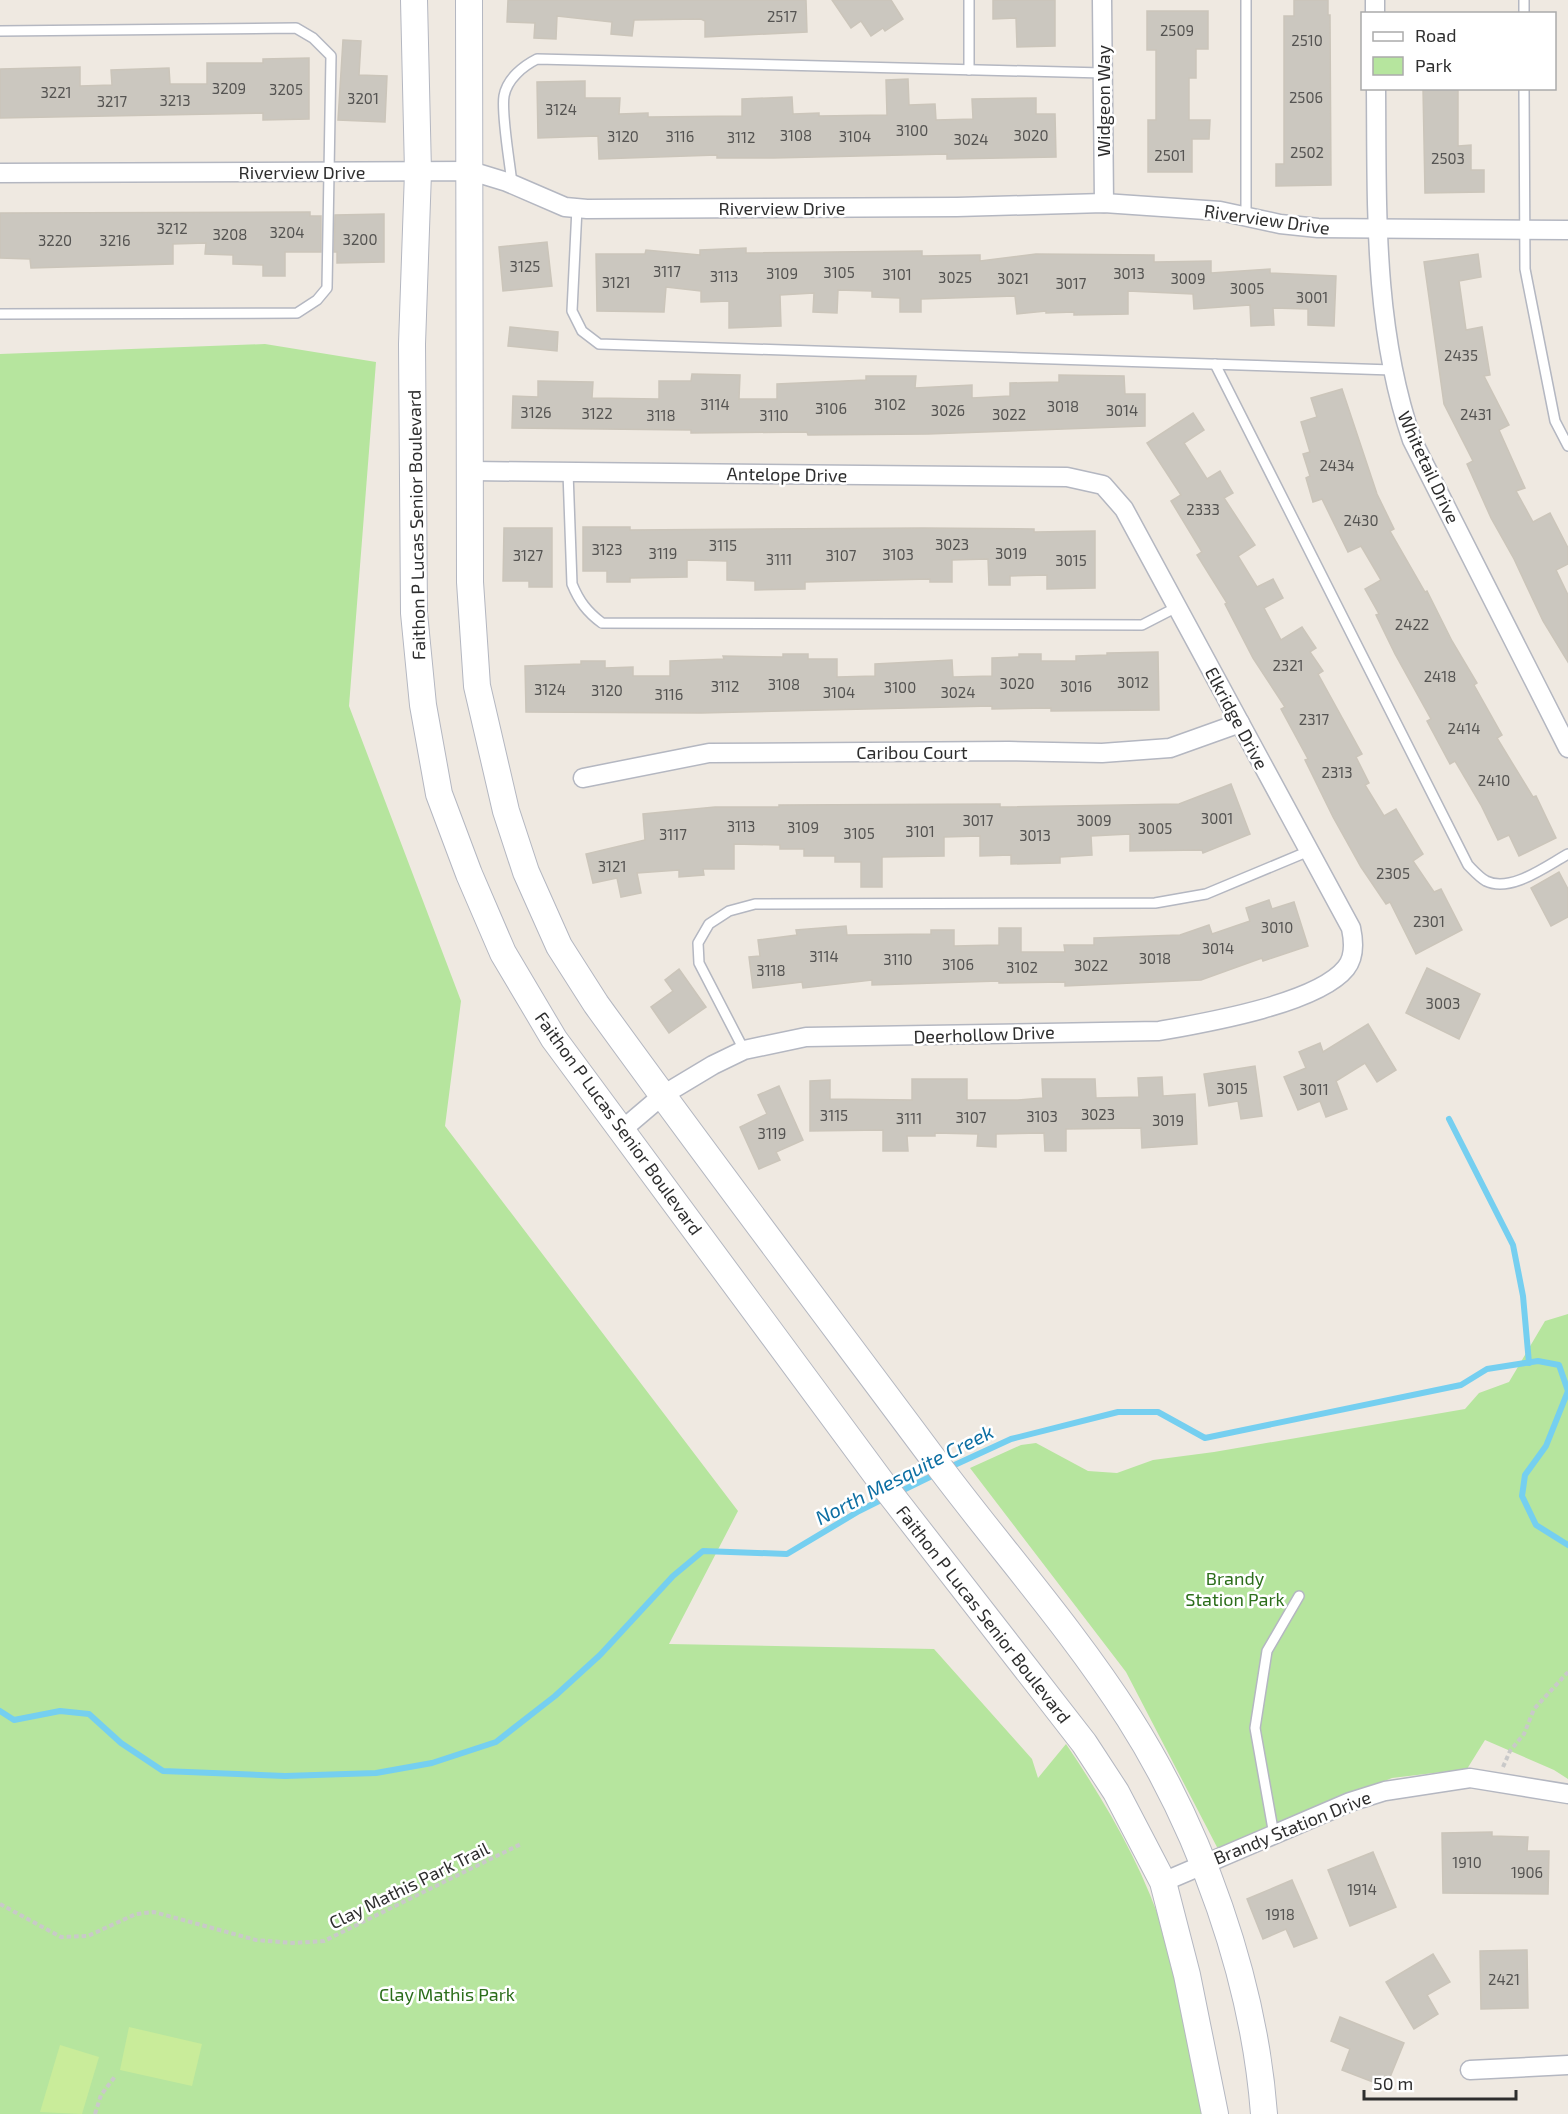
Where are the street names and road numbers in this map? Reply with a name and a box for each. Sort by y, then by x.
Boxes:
street label: Widgeon Way [1092,44,1114,157]
street label: Riverview Drive [239,161,365,183]
street label: Riverview Drive [719,197,845,219]
street label: Riverview Drive [1203,199,1331,239]
street label: Faithon P Lucas Senior Boulevard [403,390,429,660]
street label: Whitetail Drive [1393,407,1465,527]
street label: Antelope Drive [727,462,847,486]
street label: Elkridge Drive [1201,663,1273,773]
street label: Caribou Court [856,741,968,763]
street label: Faithon P Lucas Senior Boulevard [531,1007,707,1239]
street label: Deerhollow Drive [913,1021,1055,1047]
street label: Faithon P Lucas Senior Boulevard [892,1501,1076,1727]
street label: Brandy Station Drive [1210,1785,1374,1869]
street label: Clay Mathis Park Trail [325,1836,493,1933]

